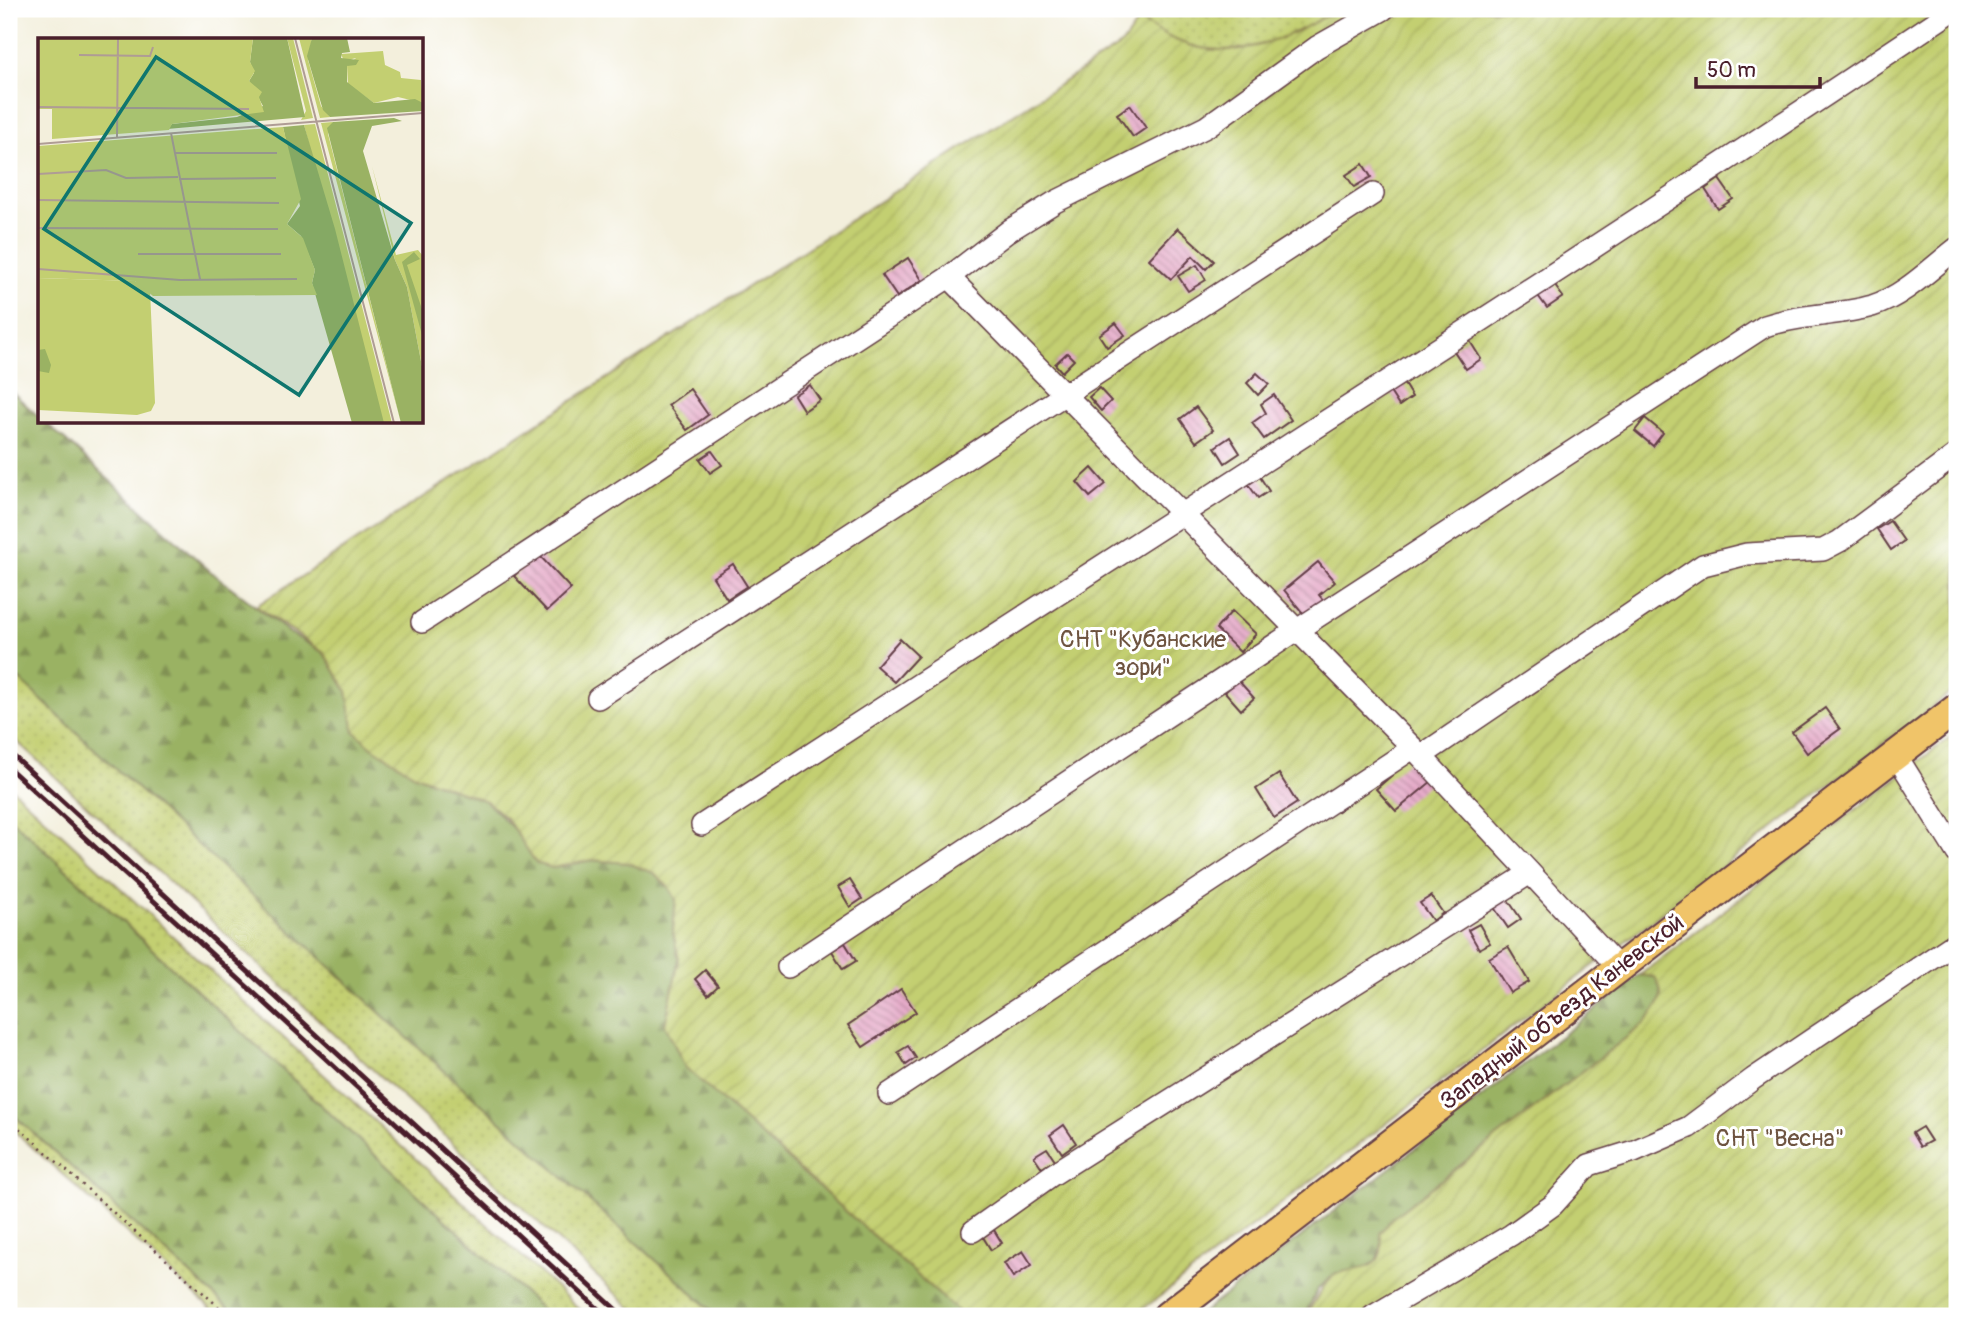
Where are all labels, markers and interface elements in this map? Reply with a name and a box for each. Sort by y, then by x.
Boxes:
inset map [38,38,424,424]
scale bar [1696,46,1821,90]
text: 50 m [1707,57,1756,84]
park label: СНТ "Кубанские зори" [1060,625,1226,682]
street label: Западный объезд Каневской [1434,908,1690,1116]
park label: СНТ "Весна" [1716,1124,1844,1153]

